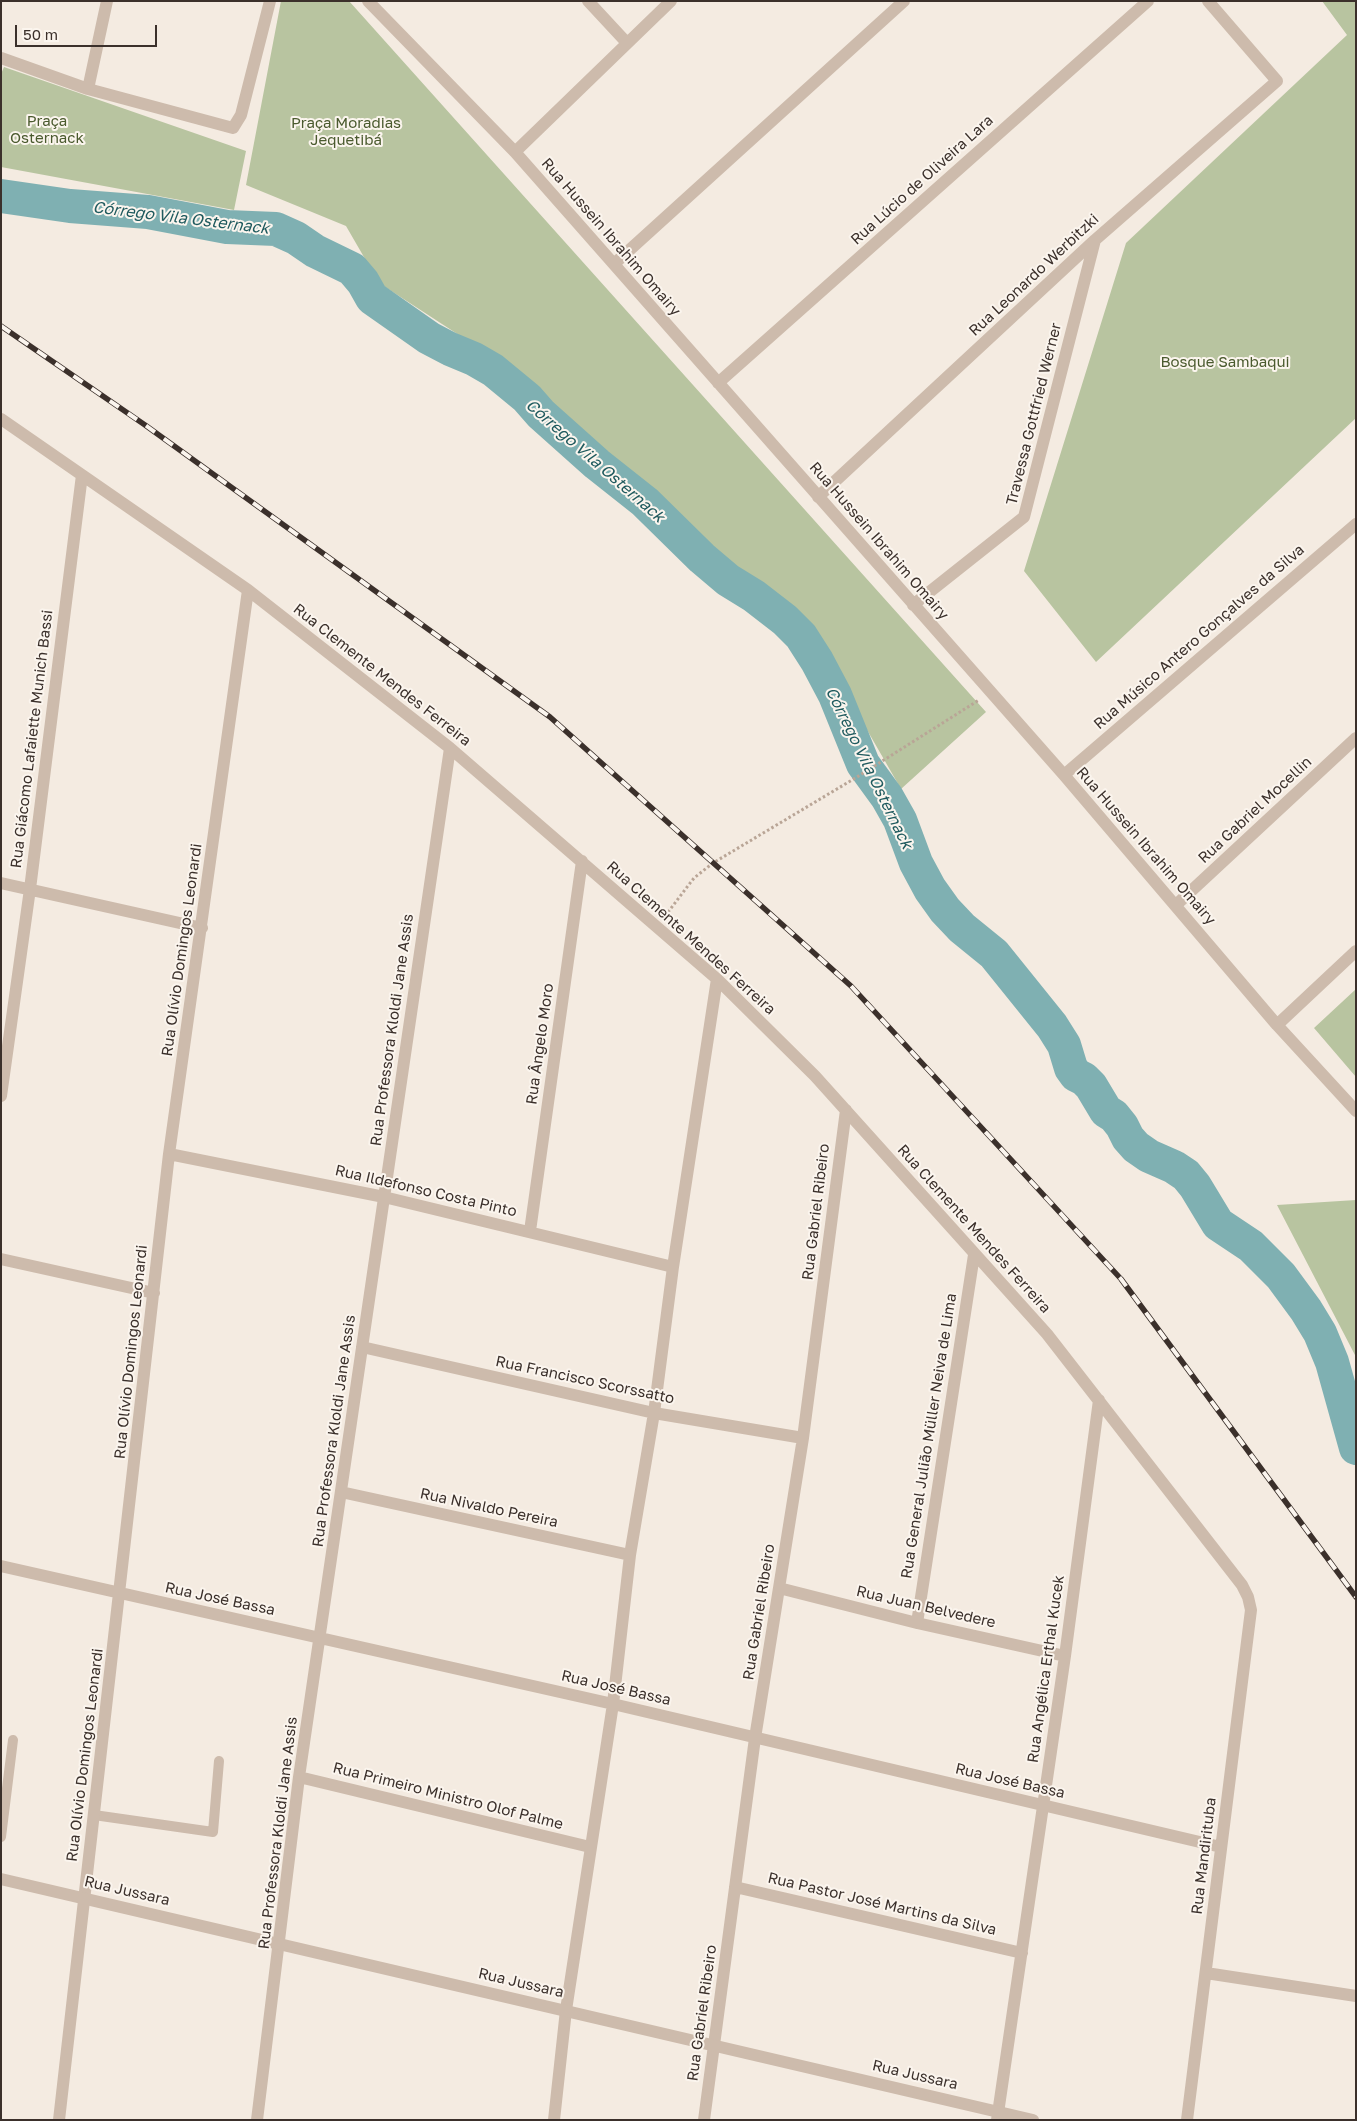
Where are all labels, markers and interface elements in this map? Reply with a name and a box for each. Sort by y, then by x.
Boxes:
scale bar [18,15,160,47]
text: 50 m [23,25,58,43]
street label: Rua Lúcio de Oliveira Lara [847,111,997,249]
park label: Praça Osternack [10,112,84,147]
park label: Praça Moradias Jequetibá [291,114,401,149]
street label: Rua Hussein Ibrahim Omairy [538,154,684,320]
water label: Córrego Vila Osternack [92,198,270,238]
street label: Rua Leonardo Werbitzki [965,210,1103,340]
street label: Travessa Gottfried Werner [1003,321,1065,507]
park label: Bosque Sambaqui [1160,353,1290,371]
water label: Córrego Vila Osternack [522,396,668,526]
street label: Rua Hussein Ibrahim Omairy [806,458,952,624]
street label: Rua Músico Antero Gonçalves da Silva [1090,541,1308,733]
street label: Rua Clemente Mendes Ferreira [290,600,474,750]
street label: Rua Giácomo Lafaiette Munich Bassi [7,609,57,869]
water label: Córrego Vila Osternack [821,684,917,852]
street label: Rua Gabriel Mocellin [1195,753,1315,867]
street label: Rua Hussein Ibrahim Omairy [1073,763,1219,929]
street label: Rua Olívio Domingos Leonardi [158,842,206,1058]
street label: Rua Clemente Mendes Ferreira [603,857,779,1019]
street label: Rua Professora Kloldi Jane Assis [367,913,417,1147]
street label: Rua Ângelo Moro [523,982,557,1106]
street label: Rua Clemente Mendes Ferreira [893,1141,1055,1317]
street label: Rua Gabriel Ribeiro [799,1143,833,1281]
street label: Rua Ildefonso Costa Pinto [333,1161,519,1221]
street label: Rua Olívio Domingos Leonardi [111,1244,151,1460]
street label: Rua General Julião Müller Neiva de Lima [898,1292,960,1580]
street label: Rua Professora Kloldi Jane Assis [309,1314,359,1548]
street label: Rua Francisco Scorssatto [494,1352,676,1408]
street label: Rua Nivaldo Pereira [418,1485,560,1531]
street label: Rua Gabriel Ribeiro [739,1543,779,1681]
street label: Rua Angélica Erthal Kucek [1024,1574,1068,1764]
street label: Rua José Bassa [163,1579,277,1619]
street label: Rua Juan Belvedere [855,1582,997,1632]
street label: Rua Olívio Domingos Leonardi [63,1647,107,1863]
street label: Rua José Bassa [559,1667,673,1709]
street label: Rua Professora Kloldi Jane Assis [255,1716,301,1950]
street label: Rua Primeiro Ministro Olof Palme [331,1759,565,1833]
street label: Rua José Bassa [953,1760,1067,1802]
street label: Rua Mandirituba [1188,1796,1220,1916]
street label: Rua Pastor José Martins da Silva [766,1869,998,1939]
street label: Rua Jussara [83,1872,171,1910]
street label: Rua Gabriel Ribeiro [684,1944,720,2082]
street label: Rua Jussara [477,1964,565,2002]
street label: Rua Jussara [871,2056,959,2094]

